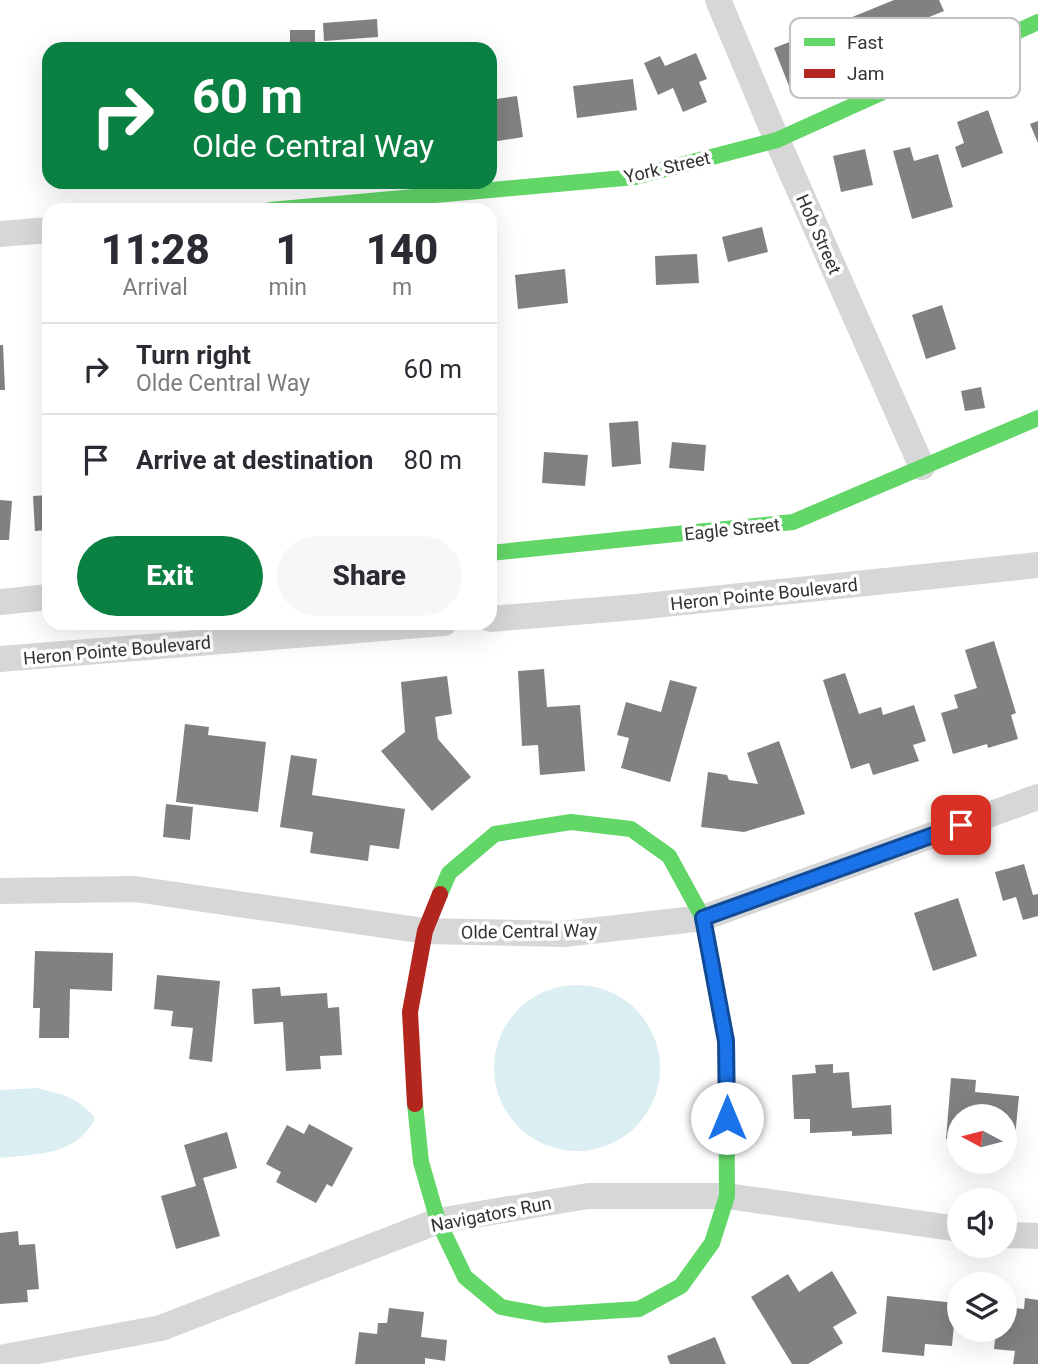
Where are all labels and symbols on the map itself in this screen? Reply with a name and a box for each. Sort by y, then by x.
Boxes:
legend [790,18,1020,98]
text: Fast [847,31,884,54]
text: Jam [847,62,884,85]
street label: York Street [622,147,712,187]
street label: Hob Street [792,191,846,277]
street label: Eagle Street [683,514,781,544]
street label: Heron Pointe Boulevard [669,574,859,614]
street label: Heron Pointe Boulevard [22,631,212,669]
pin [931,795,991,855]
street label: Olde Central Way [461,919,598,943]
position arrow [690,1081,764,1155]
north arrow [947,1104,1017,1174]
street label: Navigators Run [429,1192,553,1236]

